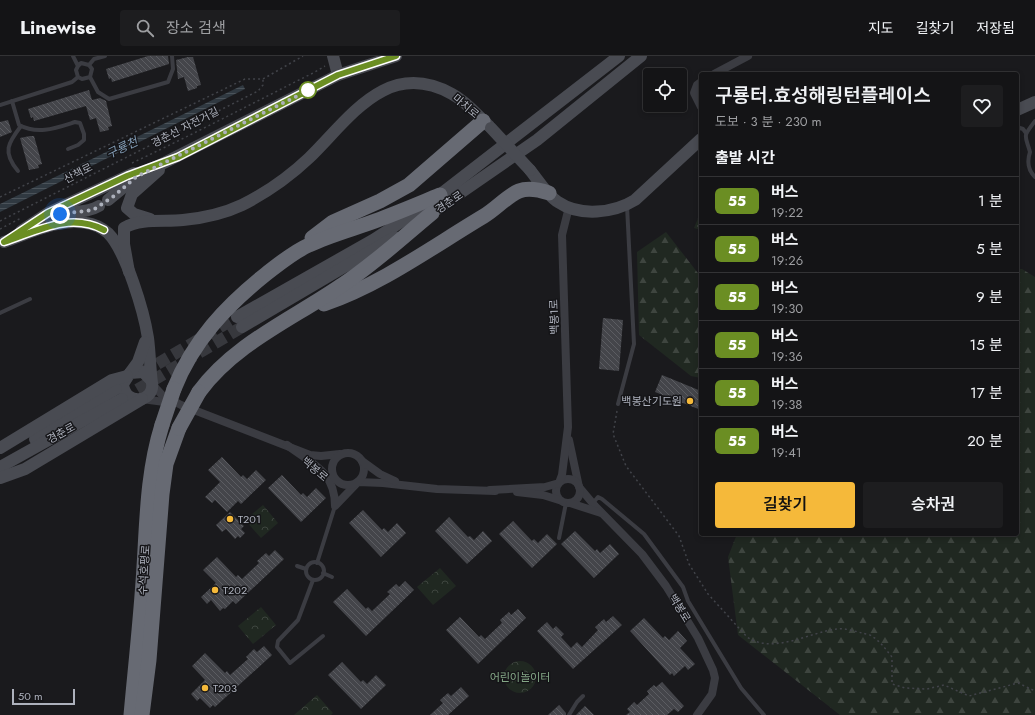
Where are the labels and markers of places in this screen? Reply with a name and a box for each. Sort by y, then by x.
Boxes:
unlabelled marker [299,81,317,99]
place label: 백봉산기도원 [621,393,682,409]
marker: 백봉산기도원 [685,396,695,406]
place label: T201 [238,511,261,527]
marker: T201 [225,514,235,524]
place label: T202 [223,582,247,598]
marker: T202 [210,585,220,595]
place label: T203 [213,680,237,696]
marker: T203 [200,683,210,693]

